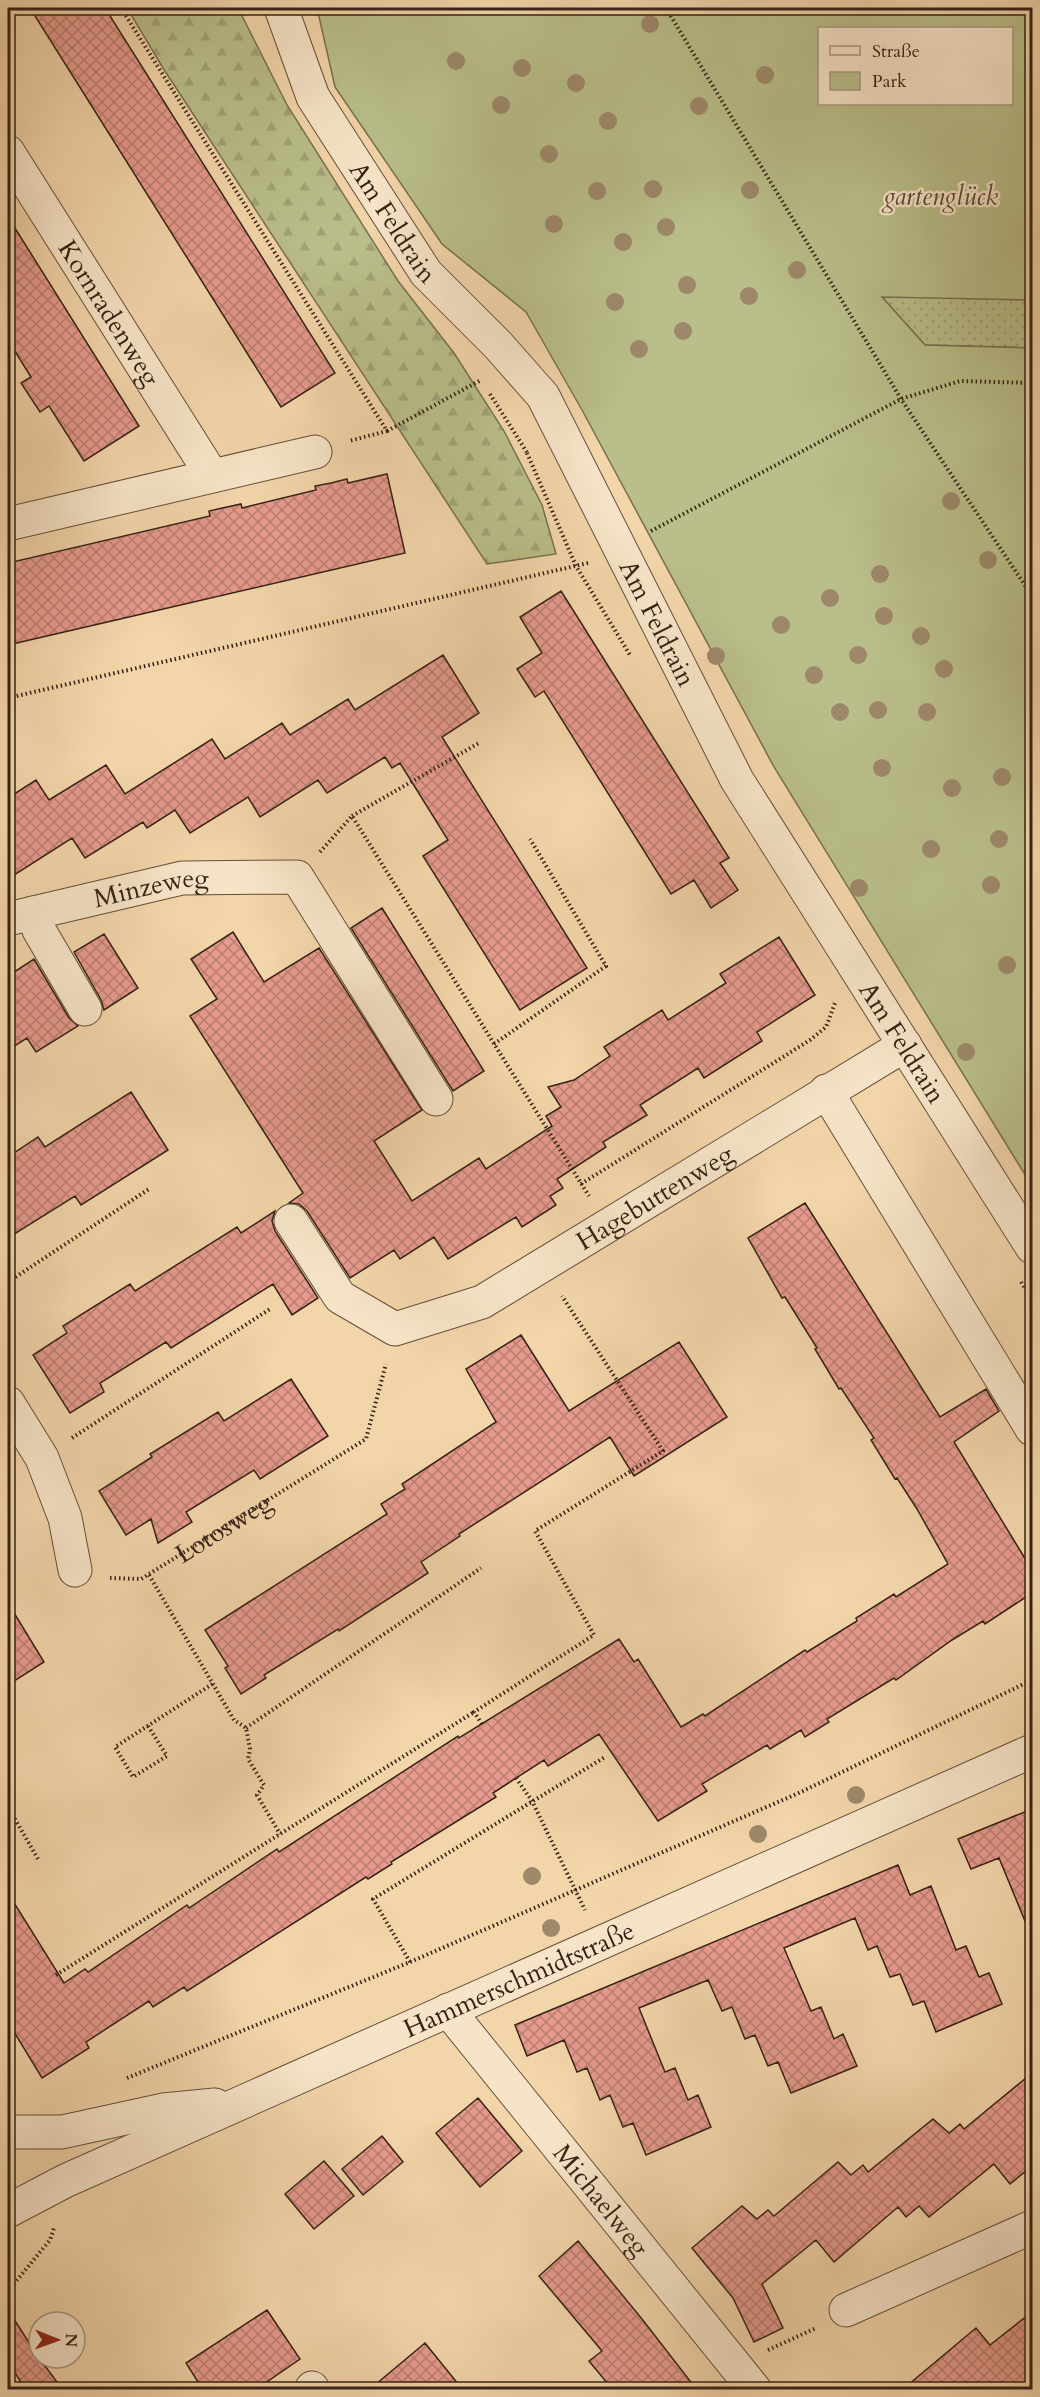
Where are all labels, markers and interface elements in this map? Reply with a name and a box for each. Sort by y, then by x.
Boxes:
legend [818,27,1013,105]
text: Straße [872,39,920,64]
text: Park [872,69,907,94]
street label: Am Feldrain [341,155,444,291]
park label: gartenglück [881,179,998,214]
street label: Kornradenweg [50,233,169,393]
street label: Am Feldrain [611,554,704,693]
street label: Minzeweg [90,860,209,916]
street label: Am Feldrain [851,975,954,1110]
street label: Hagebuttenweg [569,1136,740,1258]
street label: Lotosweg [168,1484,279,1571]
street label: Hammerschmidtstraße [398,1913,640,2046]
street label: Michaelweg [545,2136,658,2264]
north arrow [27,2310,87,2370]
text: N [60,2333,82,2347]

